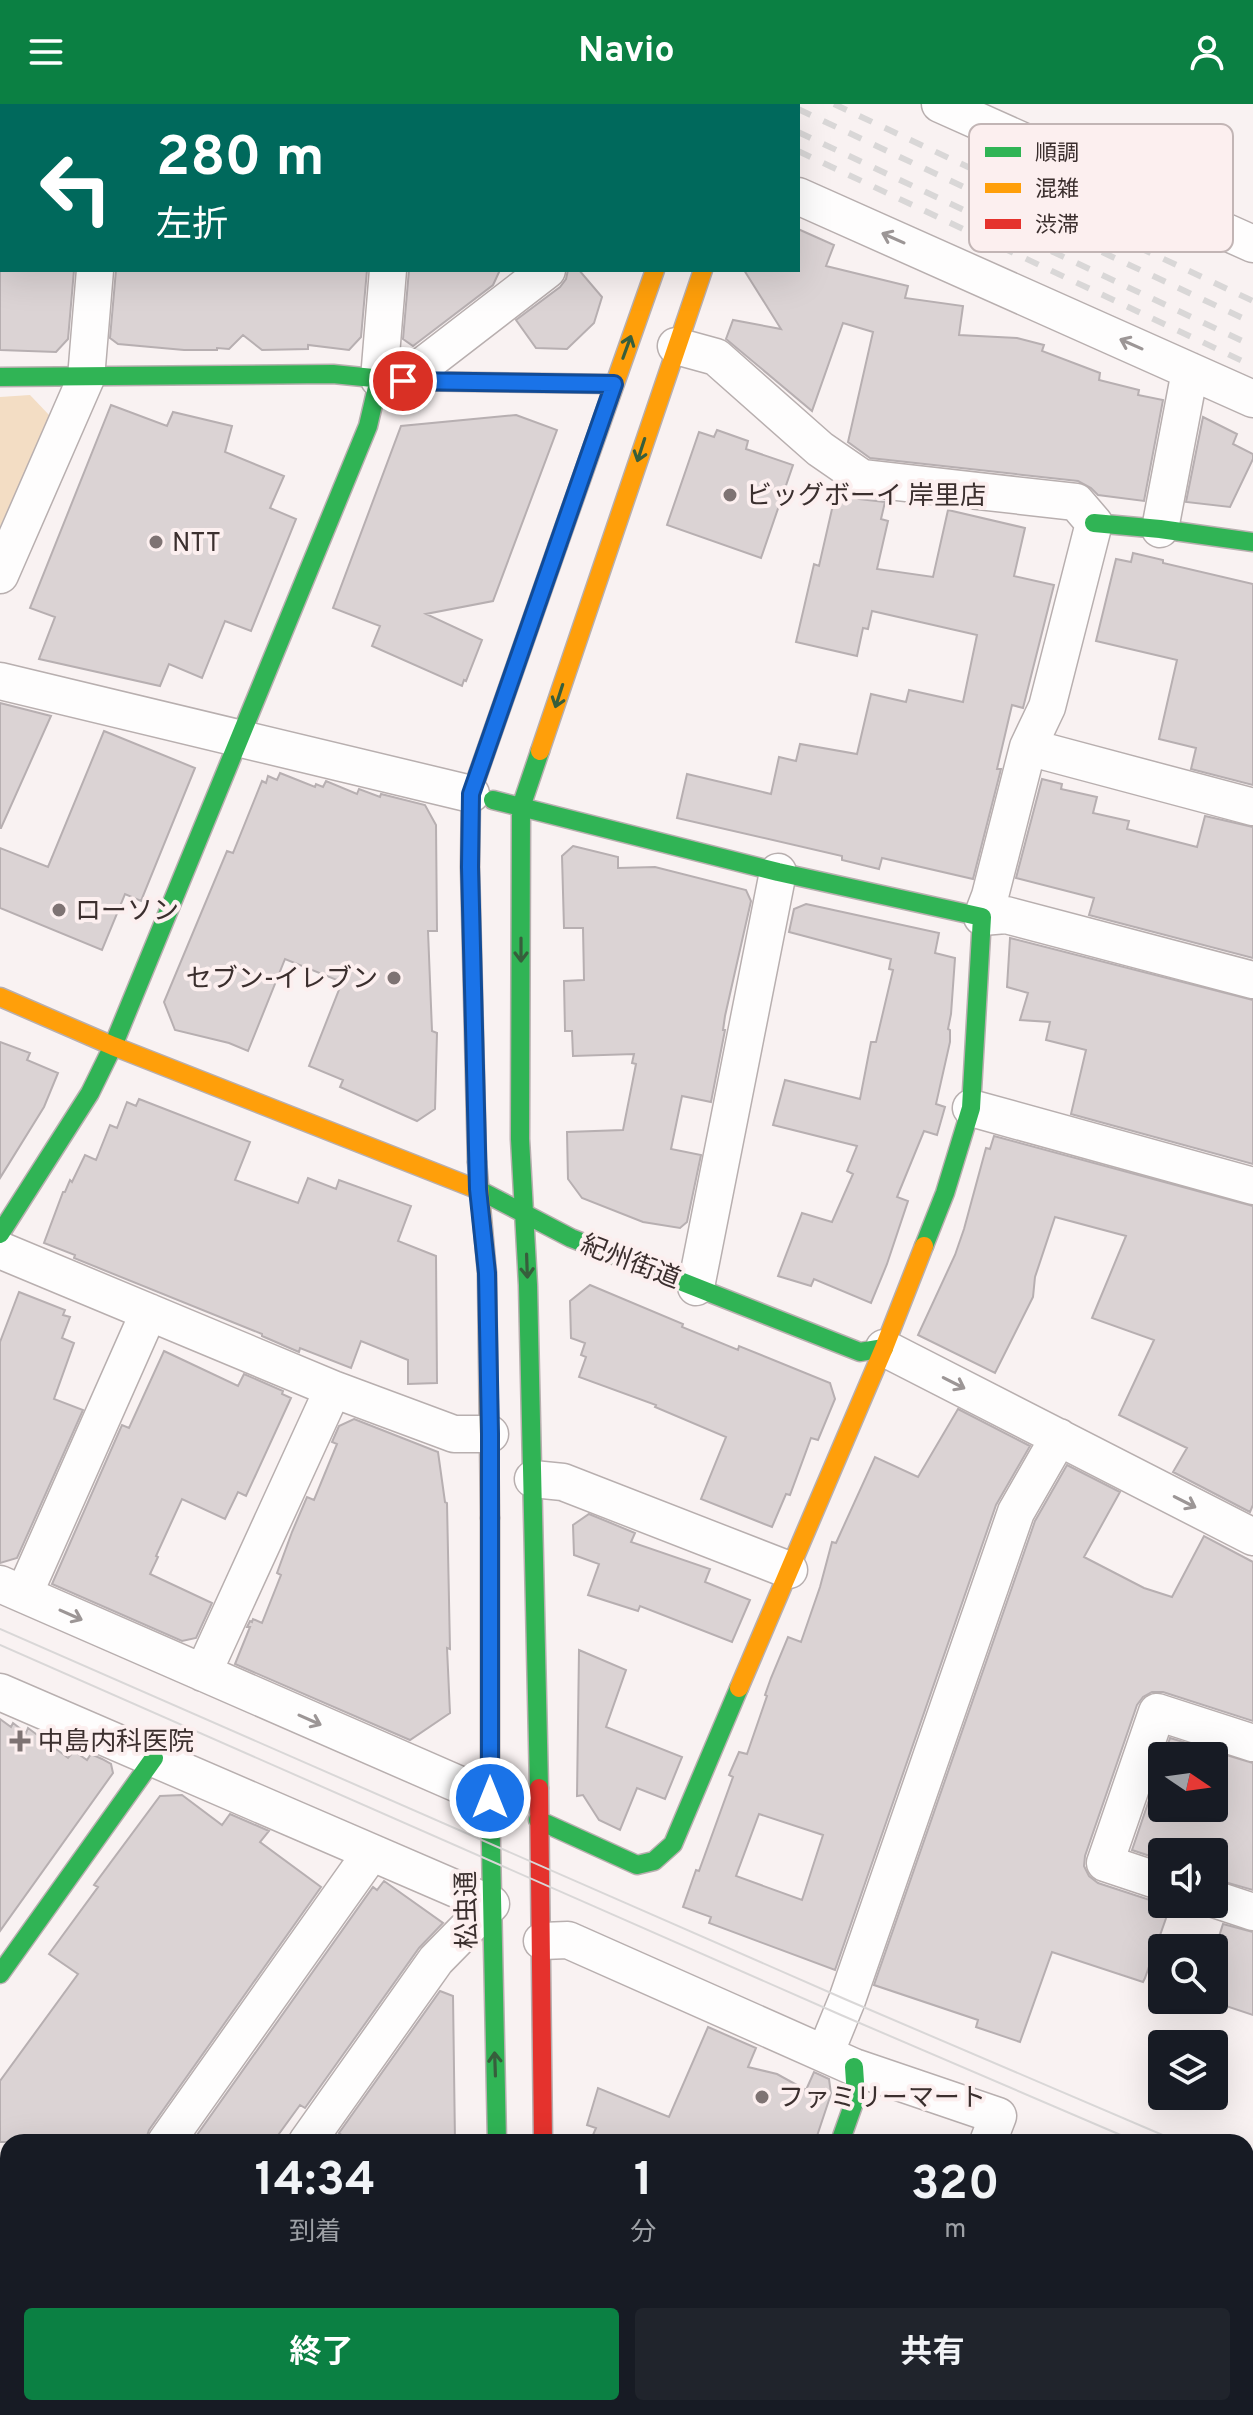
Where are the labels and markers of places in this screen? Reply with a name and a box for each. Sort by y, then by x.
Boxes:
pin [369,347,437,415]
place label: ビッグボーイ 岸里店 [746,481,986,514]
marker: ビッグボーイ 岸里店 [721,486,739,504]
place label: NTT [172,528,221,561]
marker: NTT [147,533,165,551]
place label: ローソン [75,896,179,929]
marker: ローソン [50,901,68,919]
place label: セブン-イレブン [186,964,378,997]
marker: セブン-イレブン [385,969,403,987]
place label: 中島内科医院 [38,1727,194,1760]
marker: 中島内科医院 [9,1730,31,1752]
place label: ファミリーマート [778,2083,986,2116]
marker: ファミリーマート [753,2088,771,2106]

